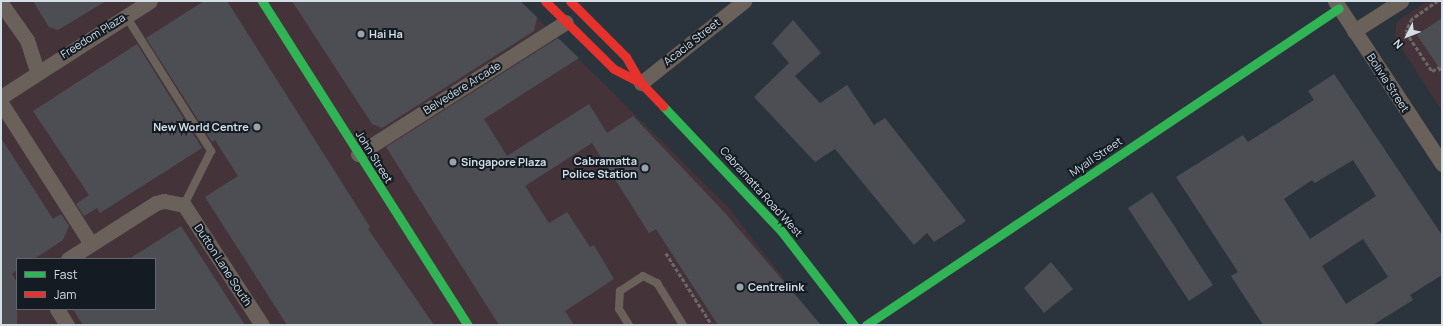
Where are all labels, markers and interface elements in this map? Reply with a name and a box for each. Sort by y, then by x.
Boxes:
street label: Freedom Plaza [58,11,128,61]
street label: Acacia Street [661,16,723,68]
north arrow [1387,16,1427,56]
place label: Hai Ha [369,27,403,41]
marker: Hai Ha [356,29,366,39]
text: N [1389,36,1406,52]
street label: Bolivia Street [1364,51,1412,115]
street label: Belvedere Arcade [421,59,503,117]
place label: New World Centre [153,120,249,134]
marker: New World Centre [252,122,262,132]
street label: John Street [353,128,395,186]
street label: Myall Street [1067,135,1125,179]
street label: Cabramatta Road West [717,144,805,240]
place label: Singapore Plaza [461,155,546,169]
place label: Cabramatta Police Station [562,155,637,181]
marker: Singapore Plaza [448,157,458,167]
marker: Cabramatta Police Station [640,163,650,173]
street label: Dutton Lane South [192,222,254,308]
legend [16,258,156,310]
text: Fast [54,266,78,283]
place label: Centrelink [748,280,804,294]
marker: Centrelink [735,282,745,292]
text: Jam [54,286,76,303]

